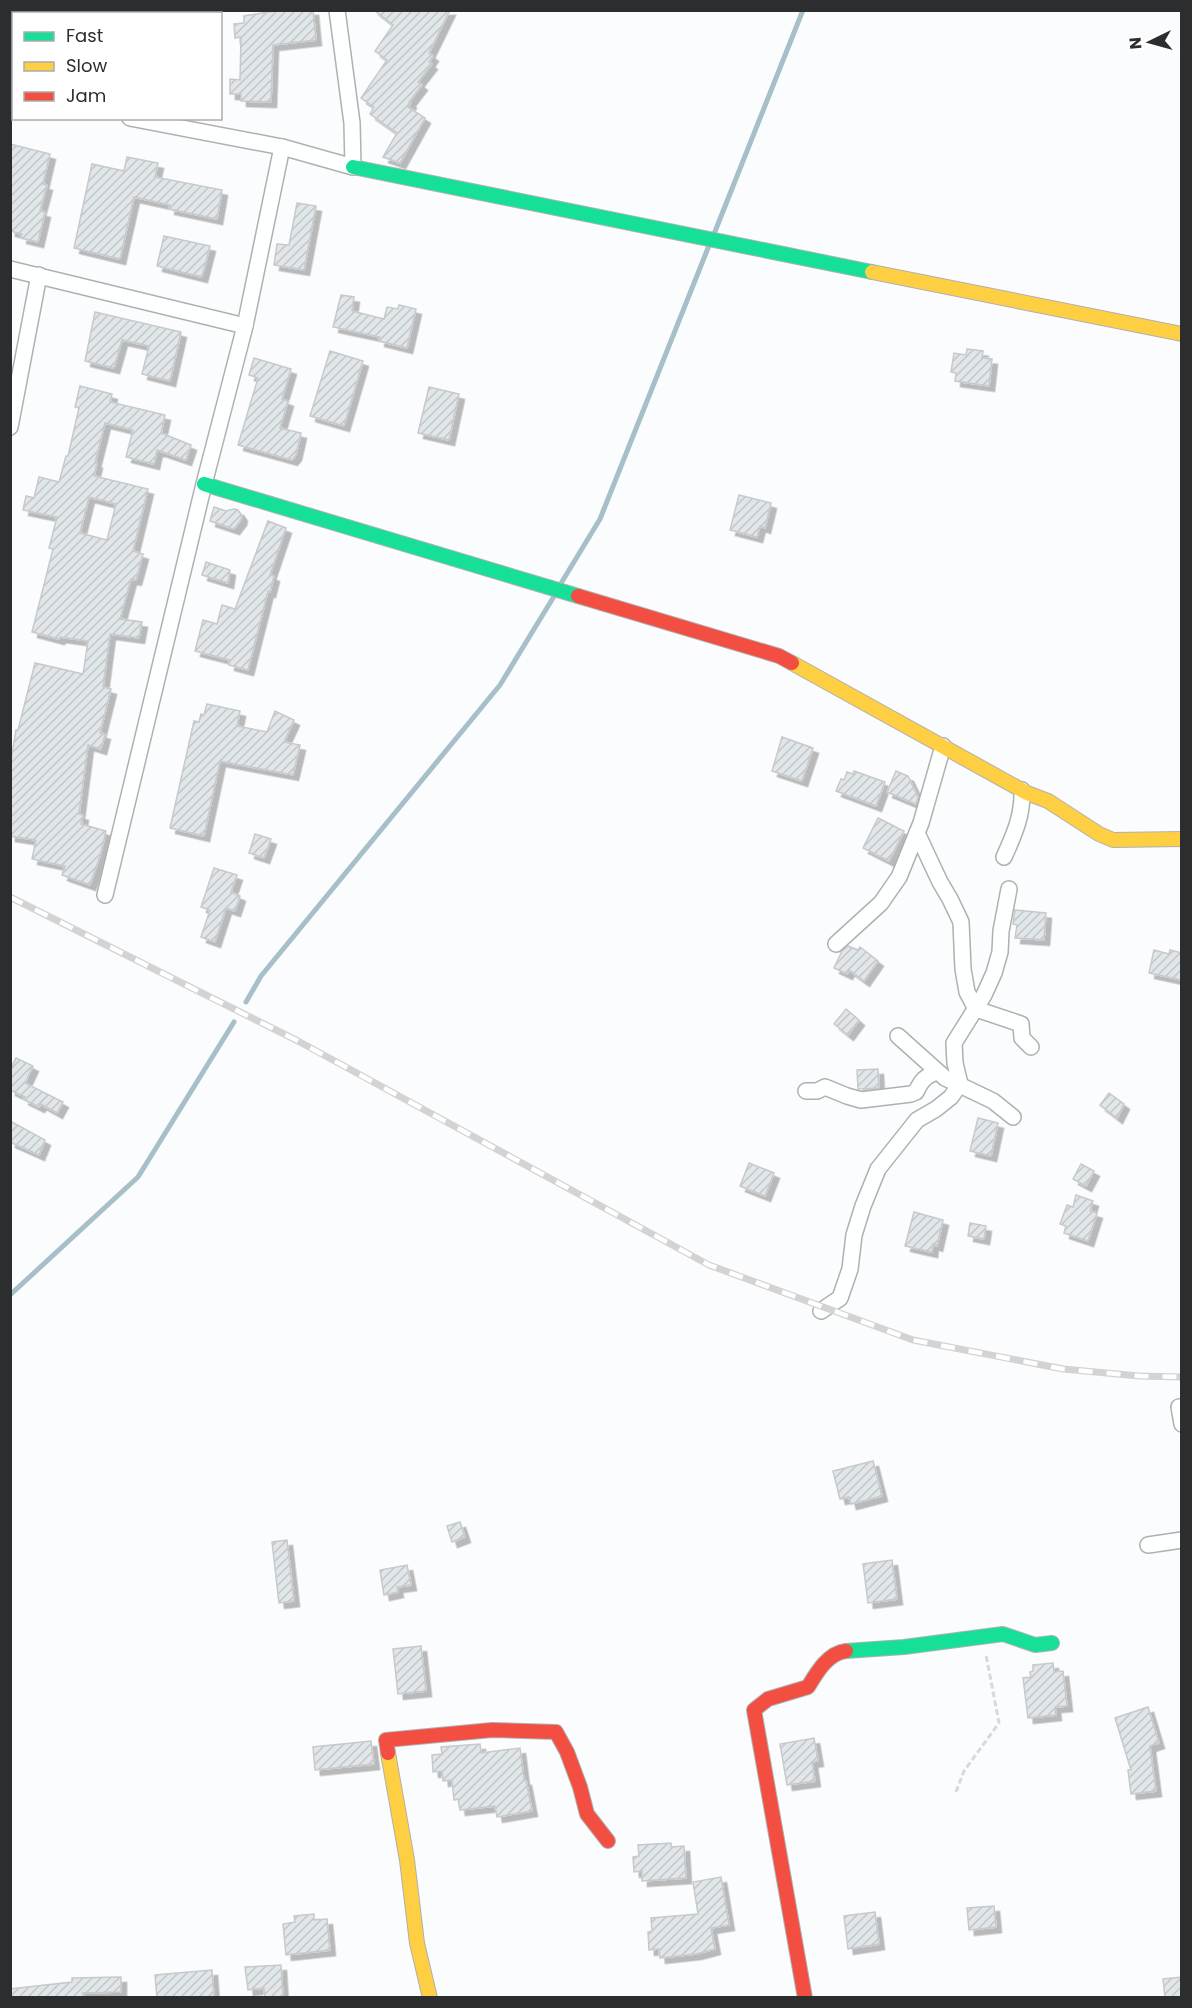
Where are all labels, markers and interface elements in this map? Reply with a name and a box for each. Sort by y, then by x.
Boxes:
legend [12,12,222,120]
north arrow [1120,12,1180,72]
text: Fast [66,23,103,48]
text: N [1124,36,1148,50]
text: Slow [66,53,108,78]
text: Jam [66,83,106,108]

